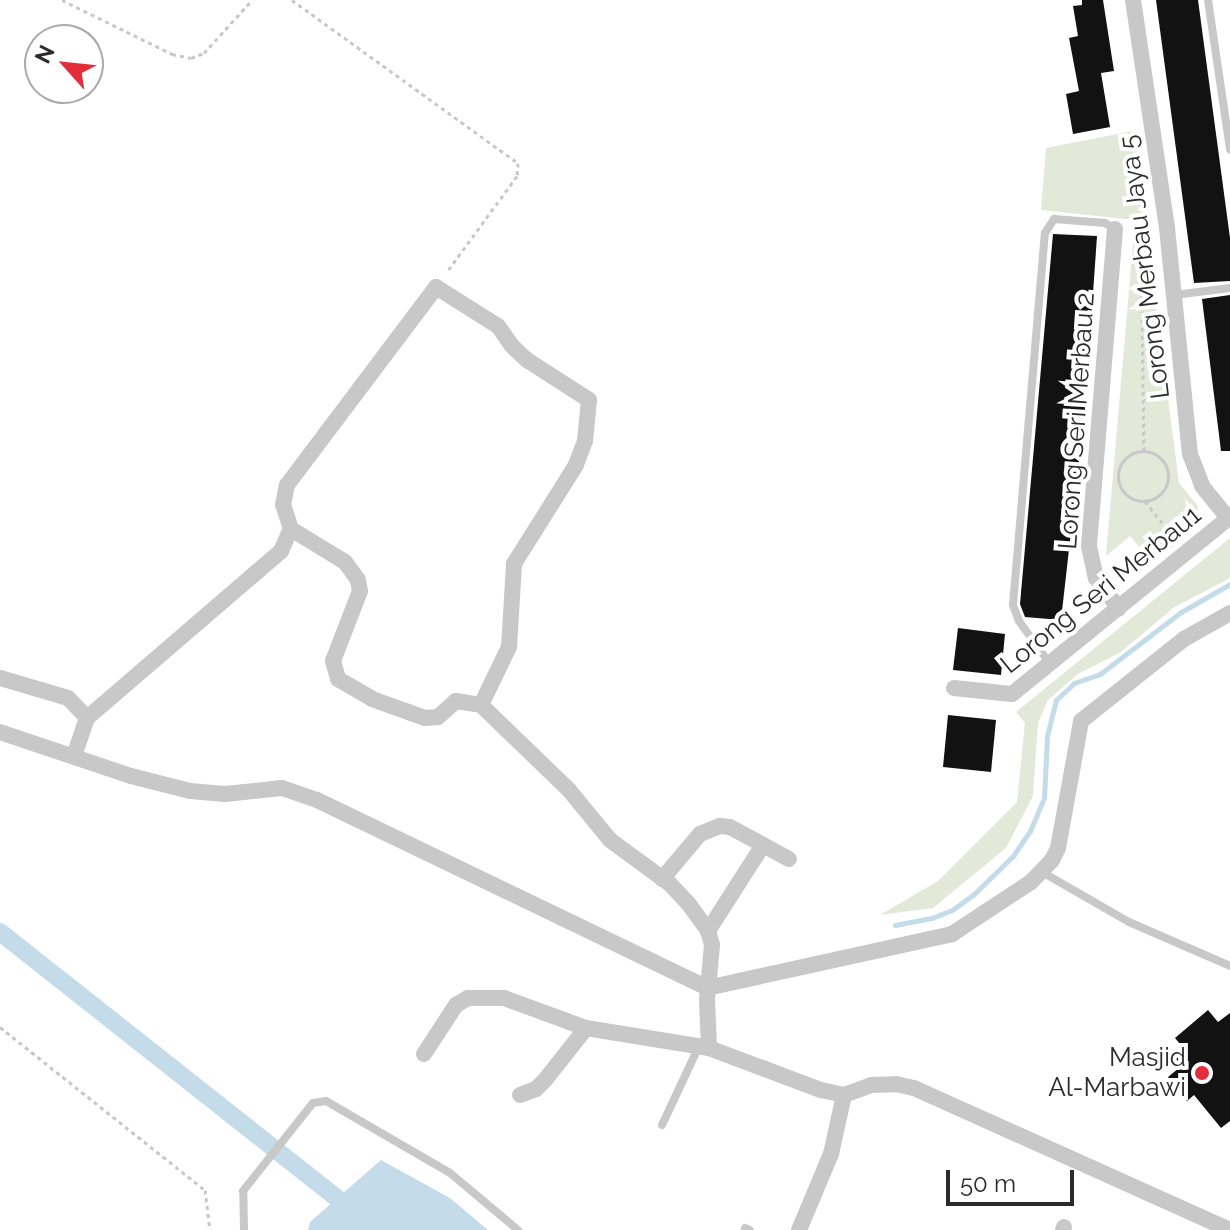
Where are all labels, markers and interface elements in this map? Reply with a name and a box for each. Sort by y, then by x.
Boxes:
north arrow [24,24,104,104]
text: N [29,41,60,67]
street label: Lorong Merbau Jaya 5 [1113,133,1177,401]
street label: Lorong Seri Merbau 2 [1052,291,1102,551]
street label: Lorong Seri Merbau1 [995,500,1207,680]
place label: Masjid Al-Marbawi [1048,1042,1186,1104]
marker: Masjid Al-Marbawi [1193,1064,1211,1082]
scale bar [950,1154,1078,1204]
text: 50 m [960,1169,1016,1198]

